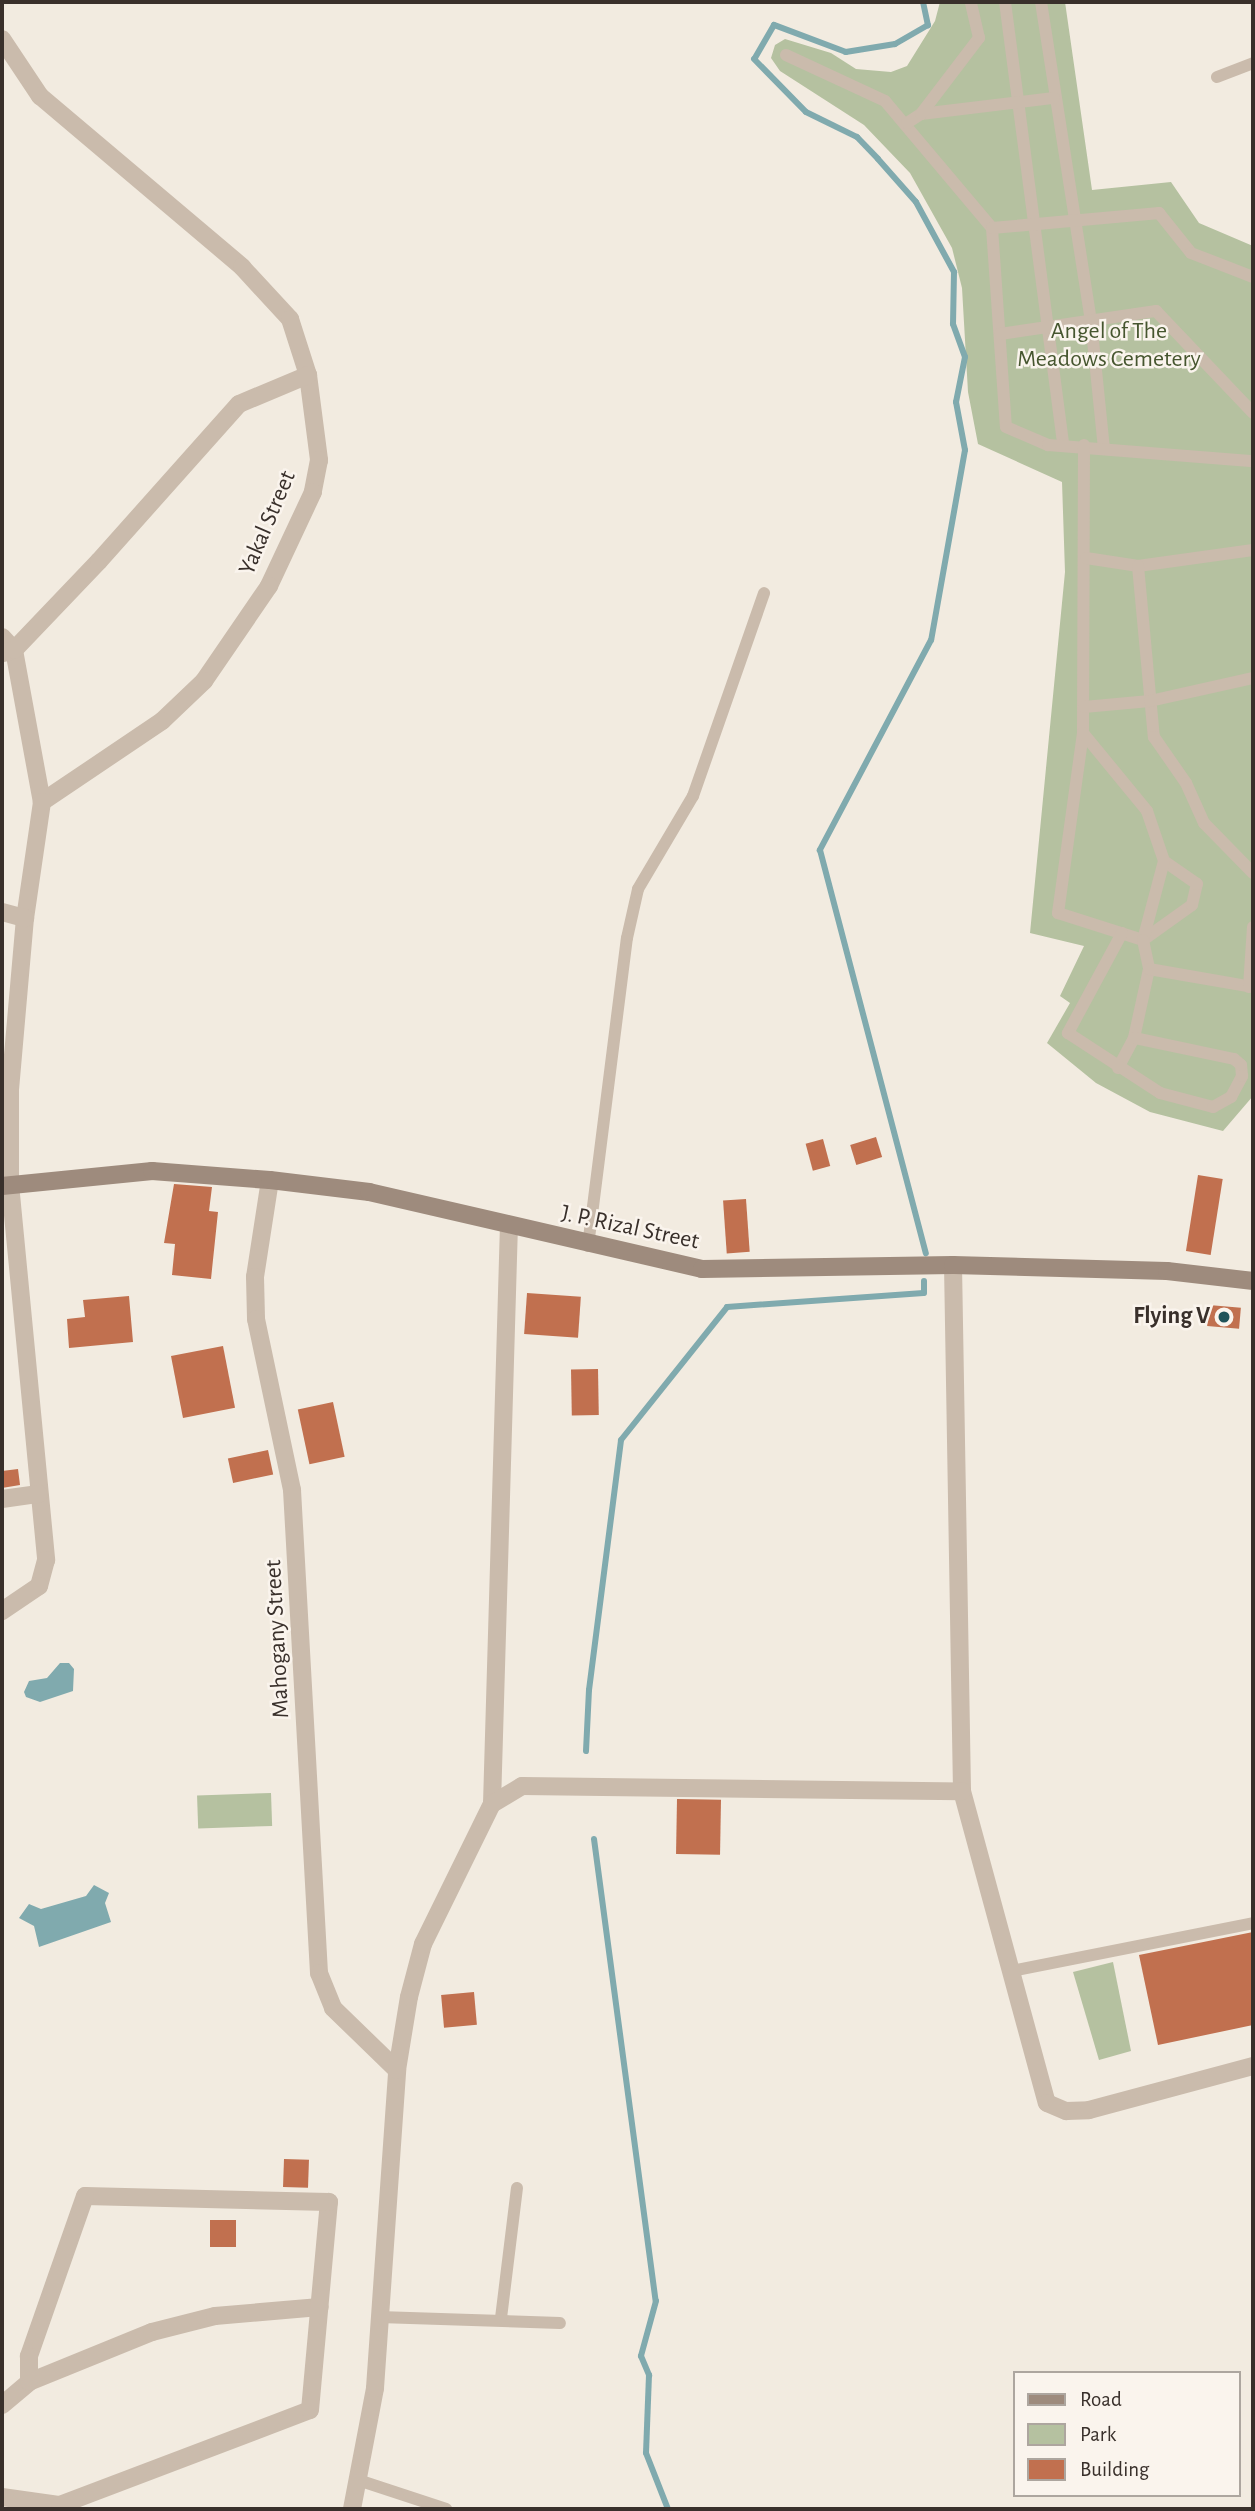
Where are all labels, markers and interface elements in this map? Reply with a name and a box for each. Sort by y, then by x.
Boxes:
park label: Angel of The Meadows Cemetery [1017,318,1201,374]
street label: Yakal Street [233,467,303,579]
street label: J. P. Rizal Street [558,1199,702,1257]
place label: Flying V [1133,1303,1210,1331]
marker: Flying V [1216,1309,1232,1325]
street label: Mahogany Street [259,1559,297,1719]
legend [1014,2371,1241,2497]
text: Road [1080,2389,1122,2410]
text: Park [1080,2424,1116,2445]
text: Building [1080,2459,1149,2480]

